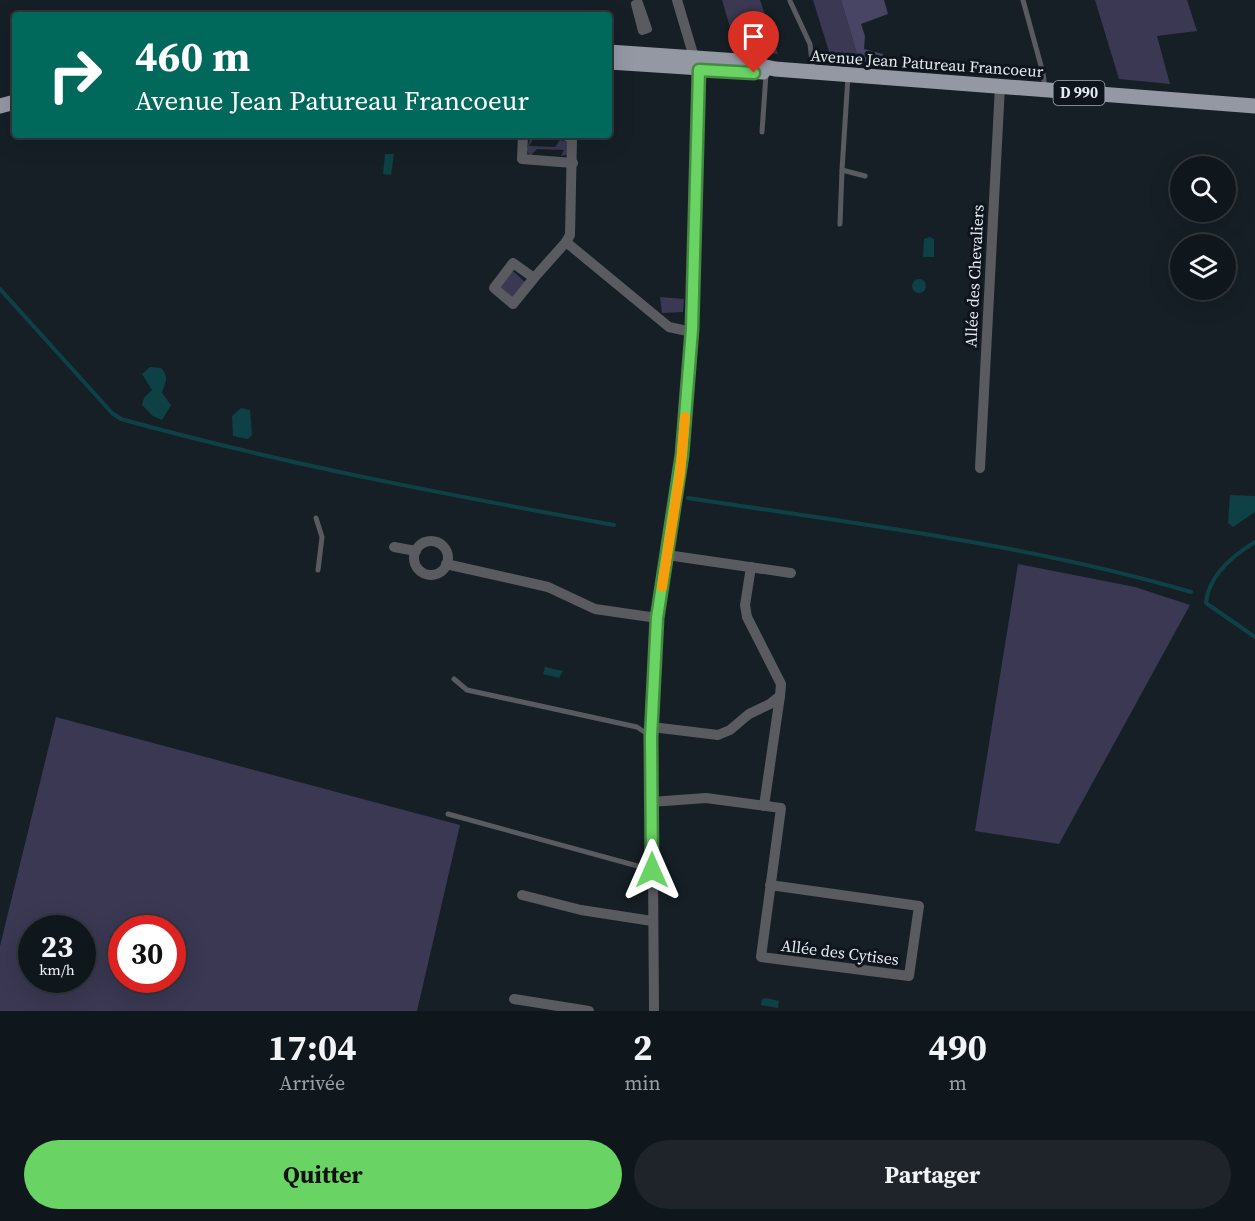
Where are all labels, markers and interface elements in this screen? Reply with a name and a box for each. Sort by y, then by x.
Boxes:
pin [728,11,779,73]
icon: arrive [737,20,770,53]
text: 460 m [135,27,250,85]
icon: right [36,36,114,114]
street label: Avenue Jean Patureau Francoeur [810,44,1044,82]
road number: D 990 [1054,81,1104,105]
text: Avenue Jean Patureau Francoeur [135,82,529,119]
map controls [1170,156,1236,300]
button: search [1170,156,1236,222]
street label: Allée des Chevaliers [959,204,989,348]
button: layers [1170,234,1236,300]
position arrow [620,838,684,902]
speed limit sign: 30 [108,915,186,993]
text: 23 [41,926,73,967]
street label: Allée des Cytises [780,934,900,970]
text: km/h [39,959,75,980]
text: 17:04 [268,1023,357,1072]
text: 2 [633,1023,652,1072]
text: 490 [929,1023,987,1072]
text: Arrivée [279,1069,345,1097]
text: min [625,1069,661,1097]
text: m [949,1069,967,1097]
button: Quitter [24,1140,622,1209]
button: Partager [634,1140,1231,1209]

